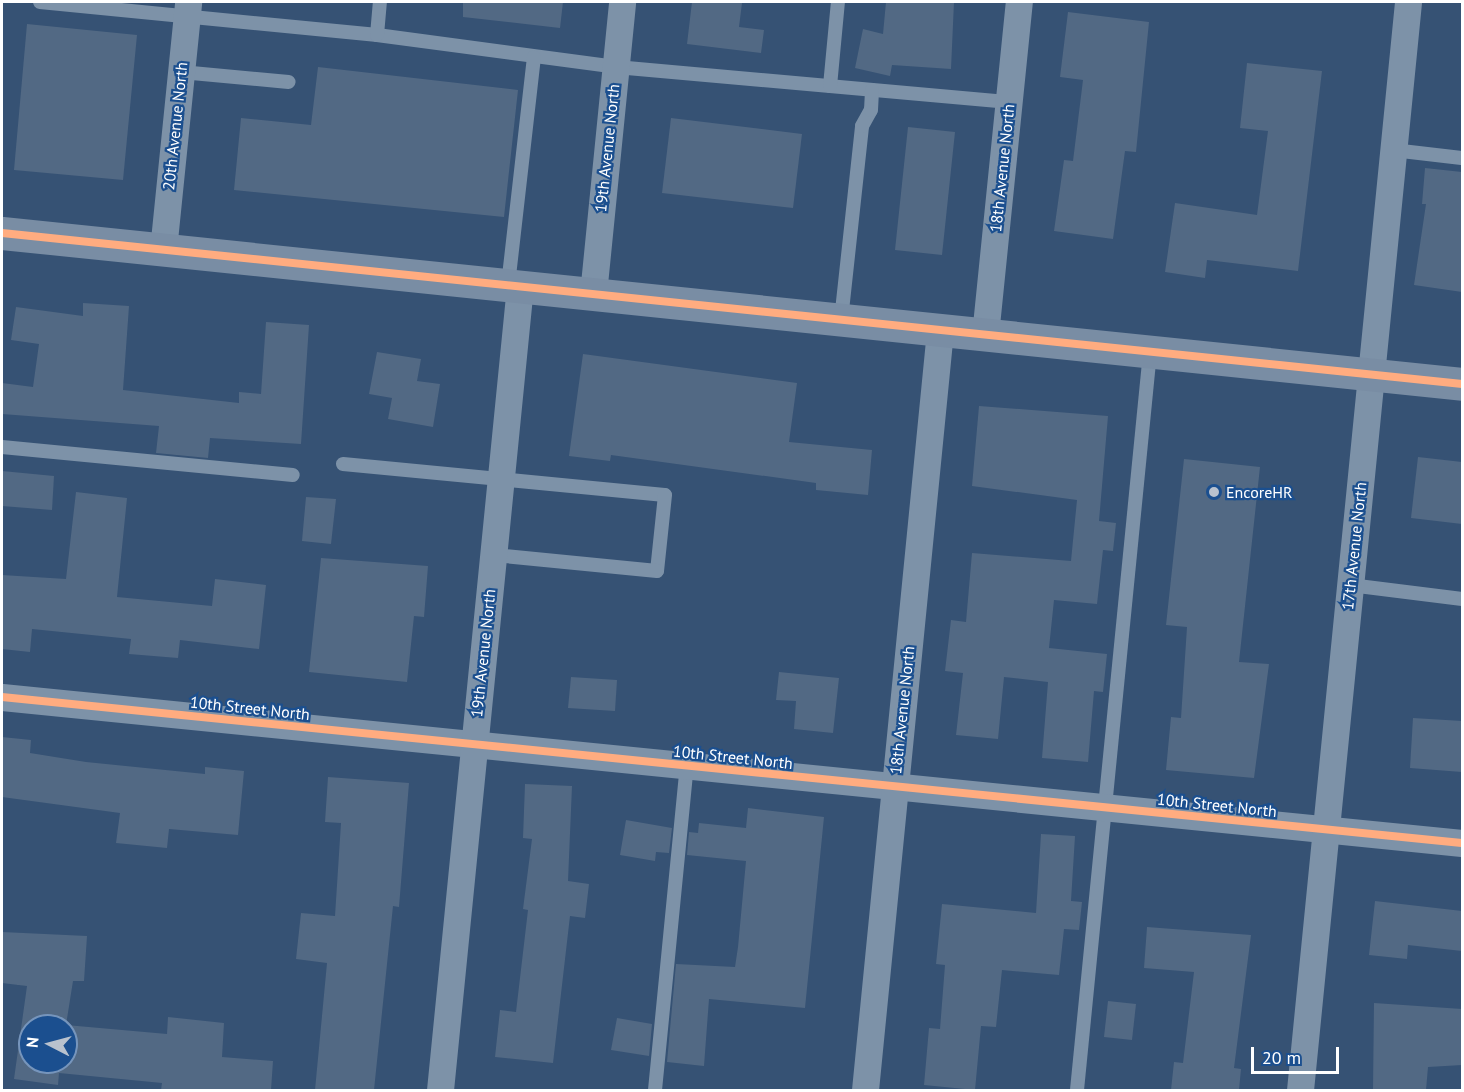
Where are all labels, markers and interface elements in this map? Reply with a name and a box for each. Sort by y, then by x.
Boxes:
street label: 20th Avenue North [159,61,191,191]
street label: 19th Avenue North [591,83,623,213]
street label: 18th Avenue North [986,103,1018,233]
street label: 17th Avenue North [1338,481,1370,611]
place label: EncoreHR [1226,482,1293,502]
marker: EncoreHR [1207,485,1221,499]
street label: 19th Avenue North [467,588,499,718]
street label: 18th Avenue North [886,645,918,775]
street label: 10th Street North [189,692,311,724]
street label: 10th Street North [672,741,794,773]
street label: 10th Street North [1156,789,1278,821]
north arrow [18,1014,78,1074]
scale bar [1254,1035,1342,1073]
text: N [22,1036,43,1049]
text: 20 m [1262,1046,1301,1069]

